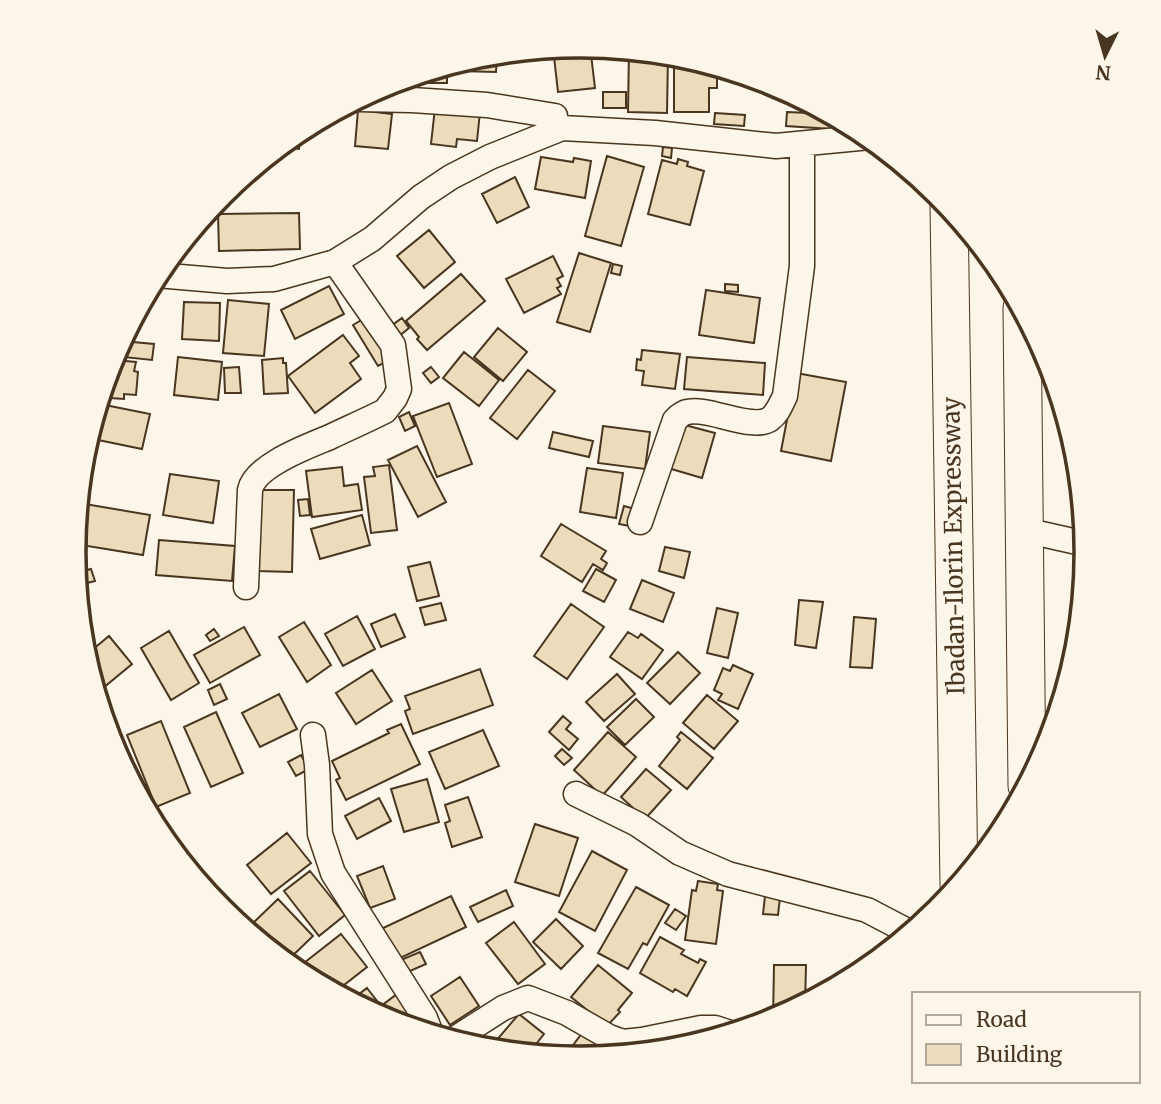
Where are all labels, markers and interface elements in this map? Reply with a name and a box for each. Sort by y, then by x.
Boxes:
north arrow [1070,21,1140,91]
text: N [1095,60,1112,86]
street label: Ibadan-Ilorin Expressway [935,397,972,695]
legend [912,992,1140,1083]
text: Road [976,1006,1027,1033]
text: Building [976,1041,1063,1068]

